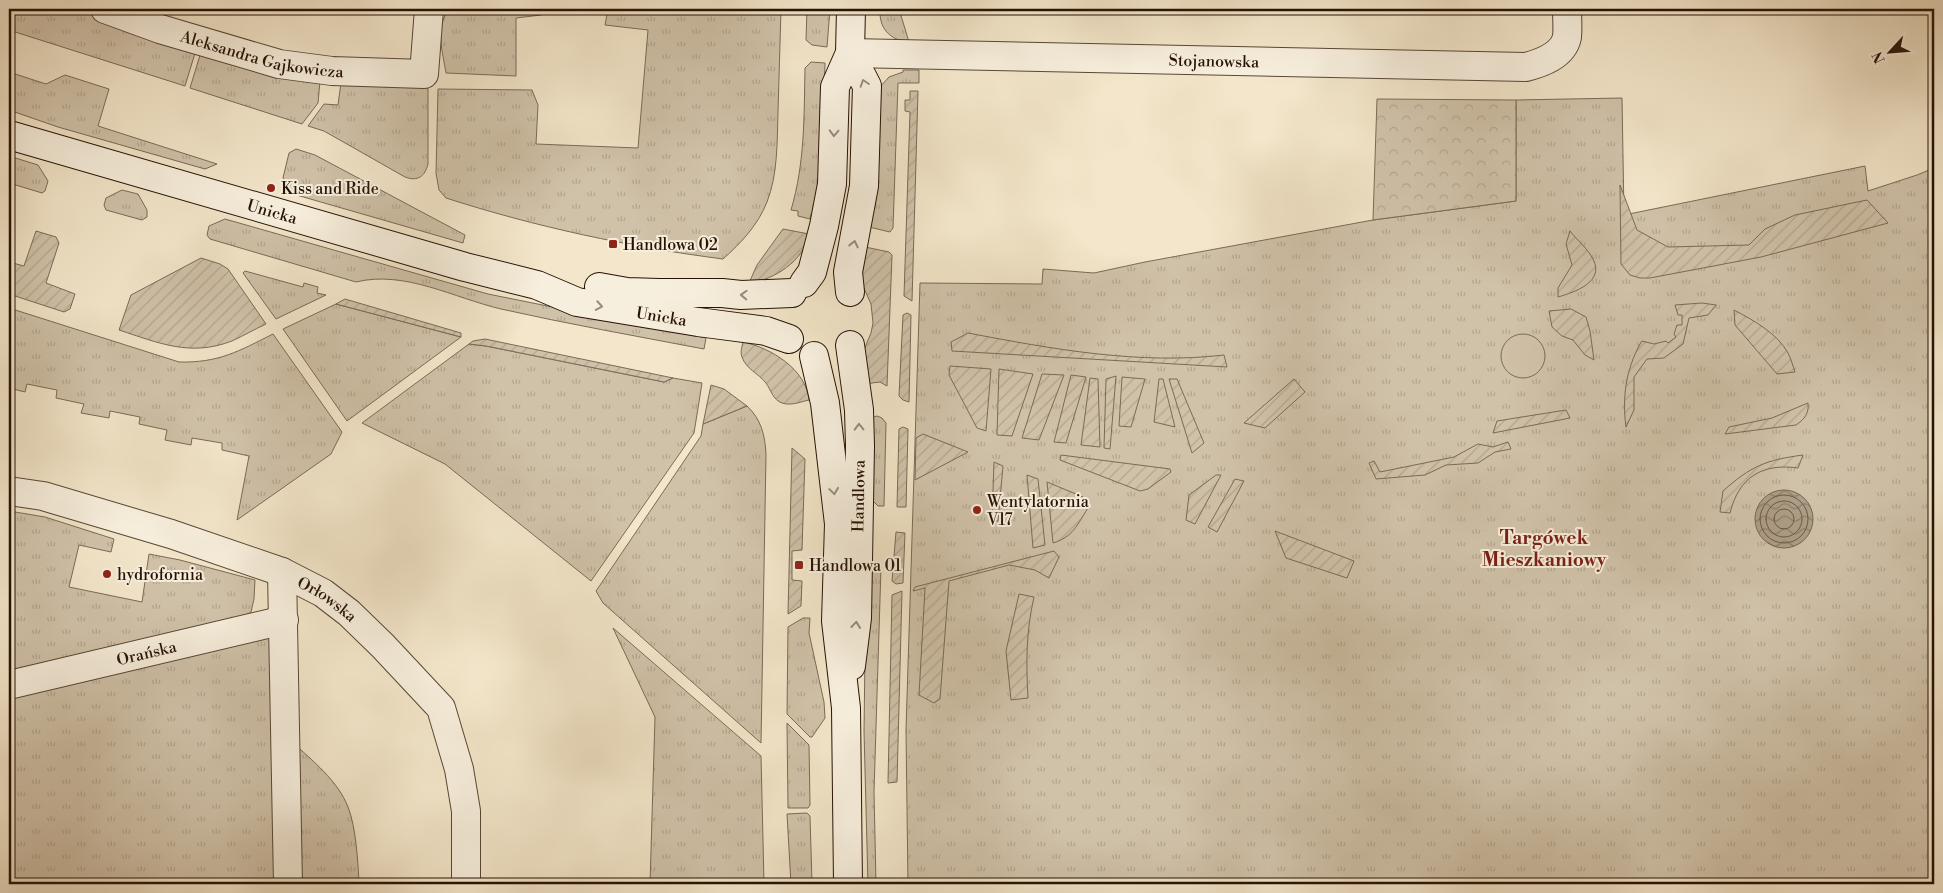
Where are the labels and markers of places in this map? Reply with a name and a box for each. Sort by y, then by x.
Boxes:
place label: Kiss and Ride [281,179,379,199]
marker: Kiss and Ride [265,182,277,194]
place label: Handlowa 02 [623,235,718,255]
marker: Handlowa 02 [607,238,619,250]
place label: Wentylatornia V17 [986,492,1090,530]
marker: Wentylatornia V17 [971,504,983,516]
place label: Handlowa 01 [809,556,902,576]
marker: Handlowa 01 [793,559,805,571]
place label: hydrofornia [117,565,204,585]
marker: hydrofornia [101,568,113,580]

